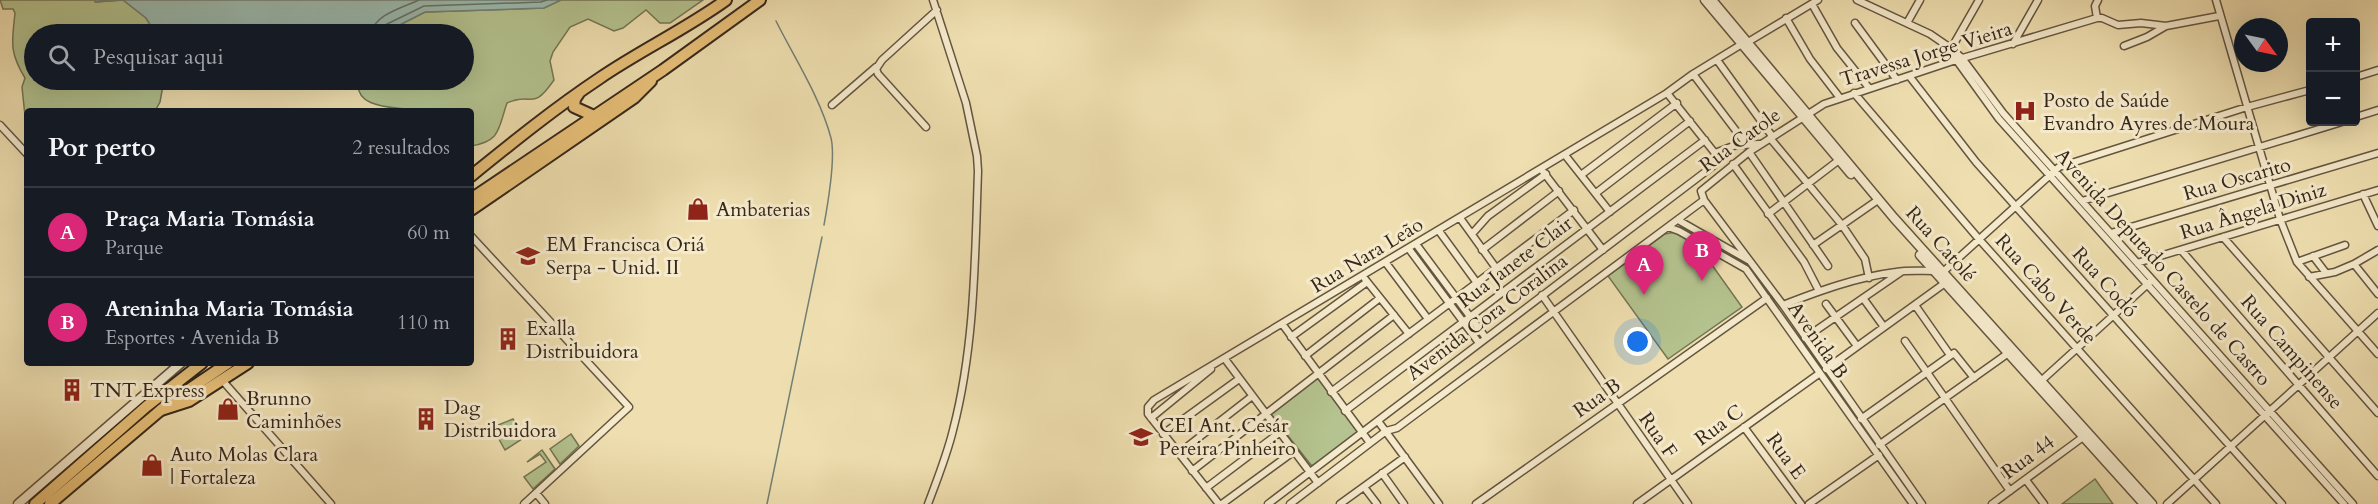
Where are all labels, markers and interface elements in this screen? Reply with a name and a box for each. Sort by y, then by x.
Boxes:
street label: Travessa Jorge Vieira [1837,15,2016,93]
north arrow [2234,18,2288,72]
map controls [2306,18,2360,126]
button: + [2306,18,2360,72]
search box [24,24,474,90]
icon: search [45,41,78,74]
text: Pesquisar aqui [93,42,224,72]
button: − [2306,72,2360,126]
place label: Posto de Saúde Evandro Ayres de Moura [2043,87,2255,137]
hospital icon: Posto de Saúde Evandro Ayres de Moura [2012,98,2038,124]
street label: Rua Catole [1694,101,1786,179]
text: Por perto [48,130,156,165]
text: 2 resultados [352,134,450,161]
street label: Avenida Deputado Castelo de Castro [2049,142,2277,392]
street label: Rua Oscarito [2180,151,2294,207]
street label: Rua Ângela Diniz [2177,176,2330,246]
shop icon: Ambaterias [685,196,711,222]
place label: Ambaterias [716,196,810,223]
street label: Rua Catolé [1899,200,1983,288]
text: Praça Maria Tomásia [105,204,315,234]
street label: Rua Janete Clair [1452,209,1579,314]
street label: Rua Nara Leão [1306,211,1428,299]
text: A [60,219,75,246]
text: 60 m [407,219,450,246]
street label: Rua Cabo Verde [1989,228,2103,350]
place label: EM Francisca Oriá Serpa - Unid. II [546,231,705,281]
pin: B [1682,232,1722,281]
text: Parque [105,234,164,261]
street label: Rua Codó [2066,241,2144,323]
school or university icon: EM Francisca Oriá Serpa - Unid. II [515,243,541,269]
pin: A [1624,246,1664,295]
street label: Avenida Cora Coralina [1401,247,1573,387]
street label: Rua Campinense [2235,289,2349,415]
text: Areninha Maria Tomásia [105,294,354,324]
street label: Avenida B [1782,296,1854,384]
text: B [60,309,75,336]
text: 110 m [397,309,450,336]
place label: Exalla Distribuidora [526,315,639,365]
text: Esportes · Avenida B [105,324,279,351]
building icon: Exalla Distribuidora [495,326,521,352]
your location [1623,327,1652,356]
street label: Rua B [1568,372,1626,424]
building icon: TNT Express [59,377,85,403]
place label: TNT Express [90,377,204,404]
place label: Brunno Caminhões [246,385,341,435]
place label: Dag Distribuidora [444,394,557,444]
shop icon: Brunno Caminhões [215,396,241,422]
street label: Rua C [1689,398,1749,452]
building icon: Dag Distribuidora [413,406,439,432]
street label: Rua F [1633,407,1683,463]
place label: CEI Ant. Cesár Pereira Pinheiro [1159,412,1296,462]
school or university icon: CEI Ant. Cesár Pereira Pinheiro [1128,424,1154,450]
street label: Rua E [1760,427,1812,485]
street label: Rua 44 [1996,429,2060,485]
place label: Auto Molas Clara | Fortaleza [170,441,318,491]
shop icon: Auto Molas Clara | Fortaleza [139,452,165,478]

